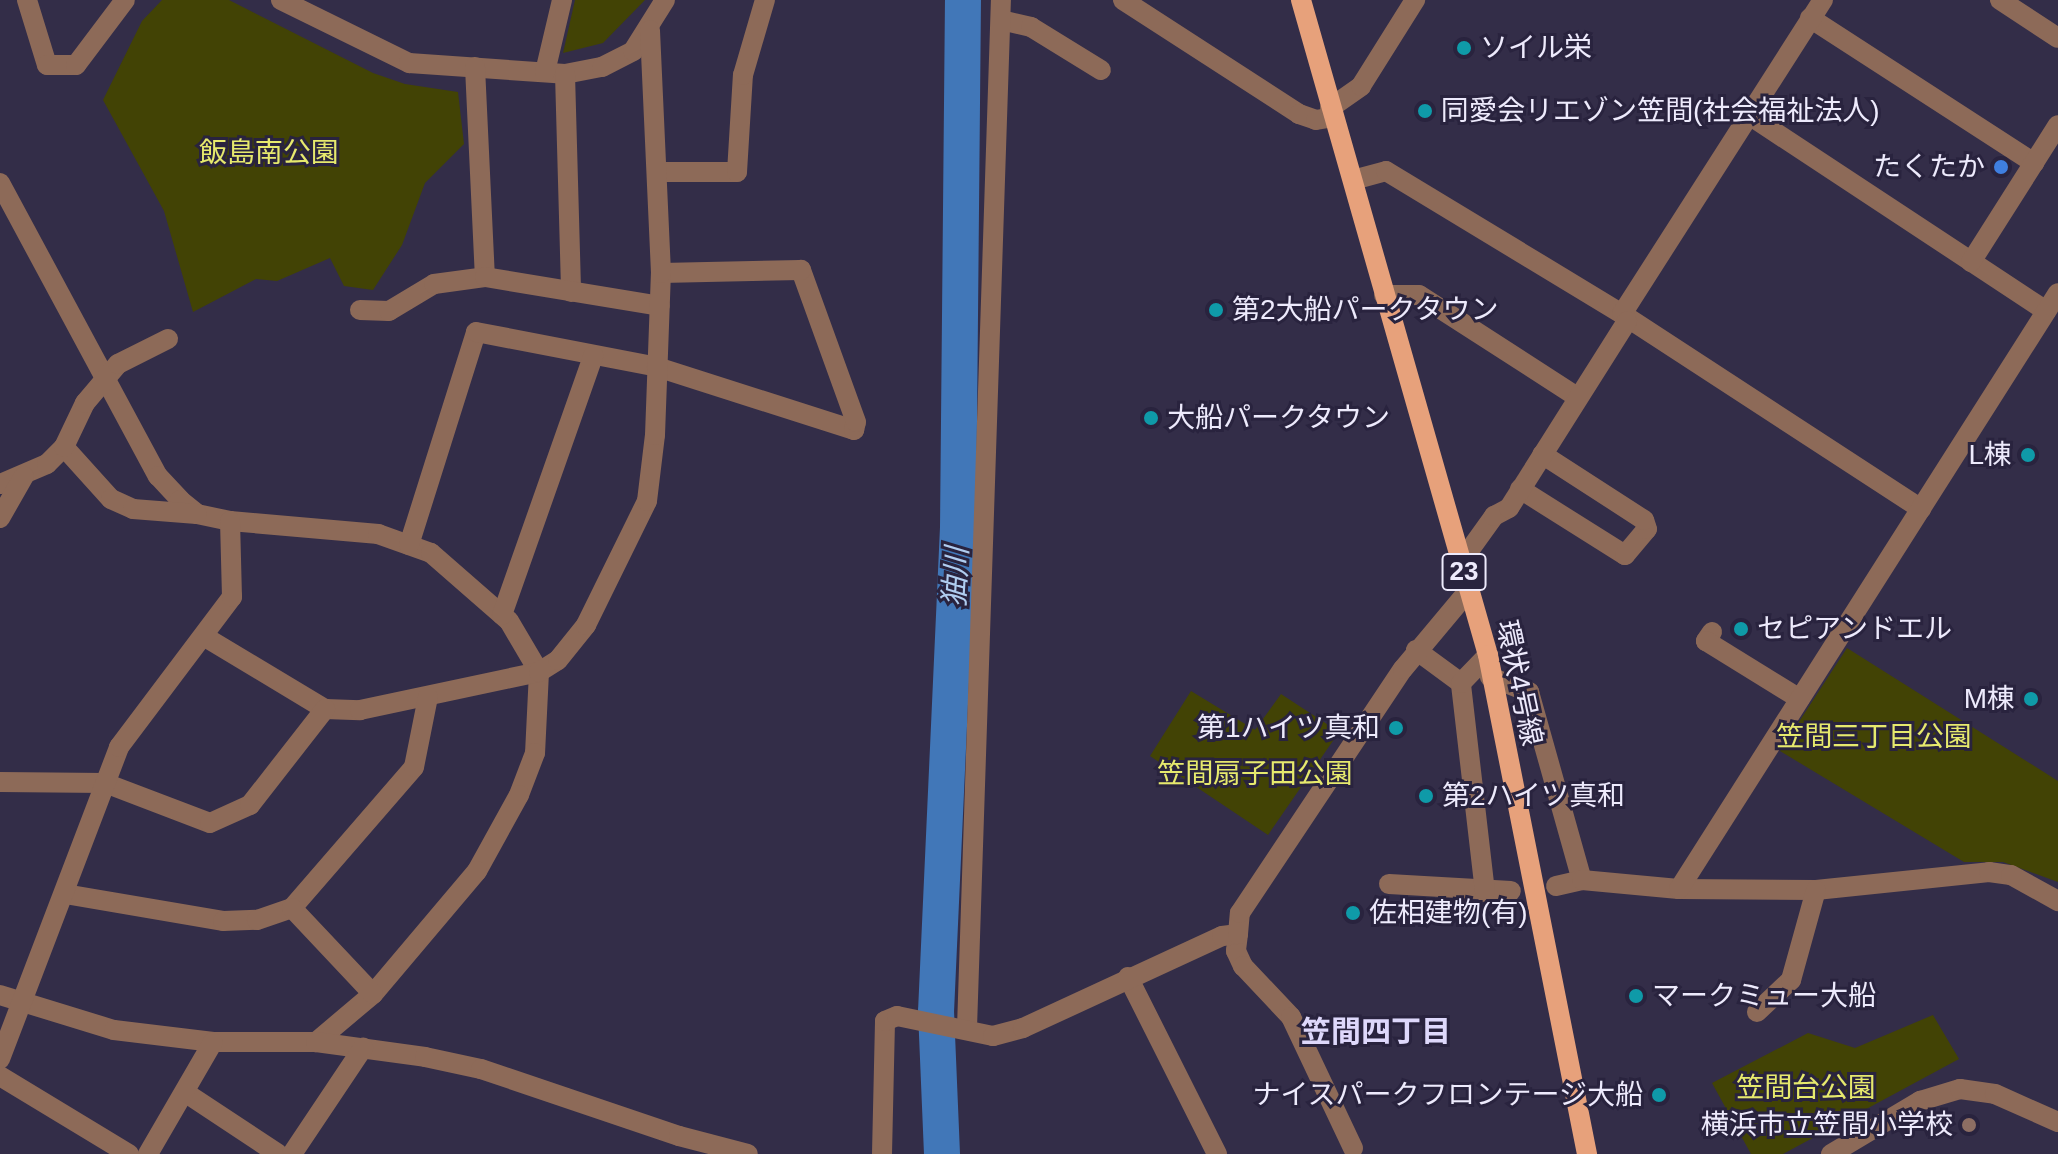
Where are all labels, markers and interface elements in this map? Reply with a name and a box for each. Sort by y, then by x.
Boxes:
place label: ソイル栄 [1480,31,1592,65]
marker: ソイル栄 [1455,39,1473,57]
place label: 同愛会リエゾン笠間(社会福祉法人) [1441,94,1880,128]
marker: 同愛会リエゾン笠間(社会福祉法人) [1416,102,1434,120]
park label: 飯島南公園 [199,136,339,170]
place label: たくたか [1873,150,1985,184]
marker: たくたか [1992,158,2010,176]
place label: 第2大船パークタウン [1232,293,1500,327]
marker: 第2大船パークタウン [1207,301,1225,319]
place label: 大船パークタウン [1167,401,1391,435]
marker: 大船パークタウン [1142,409,1160,427]
place label: L棟 [1968,438,2012,472]
marker: L棟 [2019,446,2037,464]
water label: 㹨川 [936,546,976,608]
road number: 23 [1440,550,1488,594]
place label: セピアンドエル [1757,612,1953,646]
street label: 環状4号線 [1489,617,1549,749]
marker: セピアンドエル [1732,620,1750,638]
place label: M棟 [1964,682,2015,716]
marker: M棟 [2022,690,2040,708]
place label: 第1ハイツ真和 [1196,711,1380,745]
marker: 第1ハイツ真和 [1387,719,1405,737]
park label: 笠間三丁目公園 [1776,720,1972,754]
park label: 笠間扇子田公園 [1157,757,1353,791]
place label: 第2ハイツ真和 [1442,779,1626,813]
marker: 第2ハイツ真和 [1417,787,1435,805]
place label: 佐相建物(有) [1369,896,1528,930]
marker: 佐相建物(有) [1344,904,1362,922]
place label: マークミュー大船 [1652,979,1876,1013]
marker: マークミュー大船 [1627,987,1645,1005]
district label: 笠間四丁目 [1301,1014,1451,1050]
park label: 笠間台公園 [1736,1071,1876,1105]
place label: ナイスパークフロンテージ大船 [1251,1078,1643,1112]
marker: ナイスパークフロンテージ大船 [1650,1086,1668,1104]
place label: 横浜市立笠間小学校 [1701,1108,1953,1142]
marker: 横浜市立笠間小学校 [1960,1116,1978,1134]

